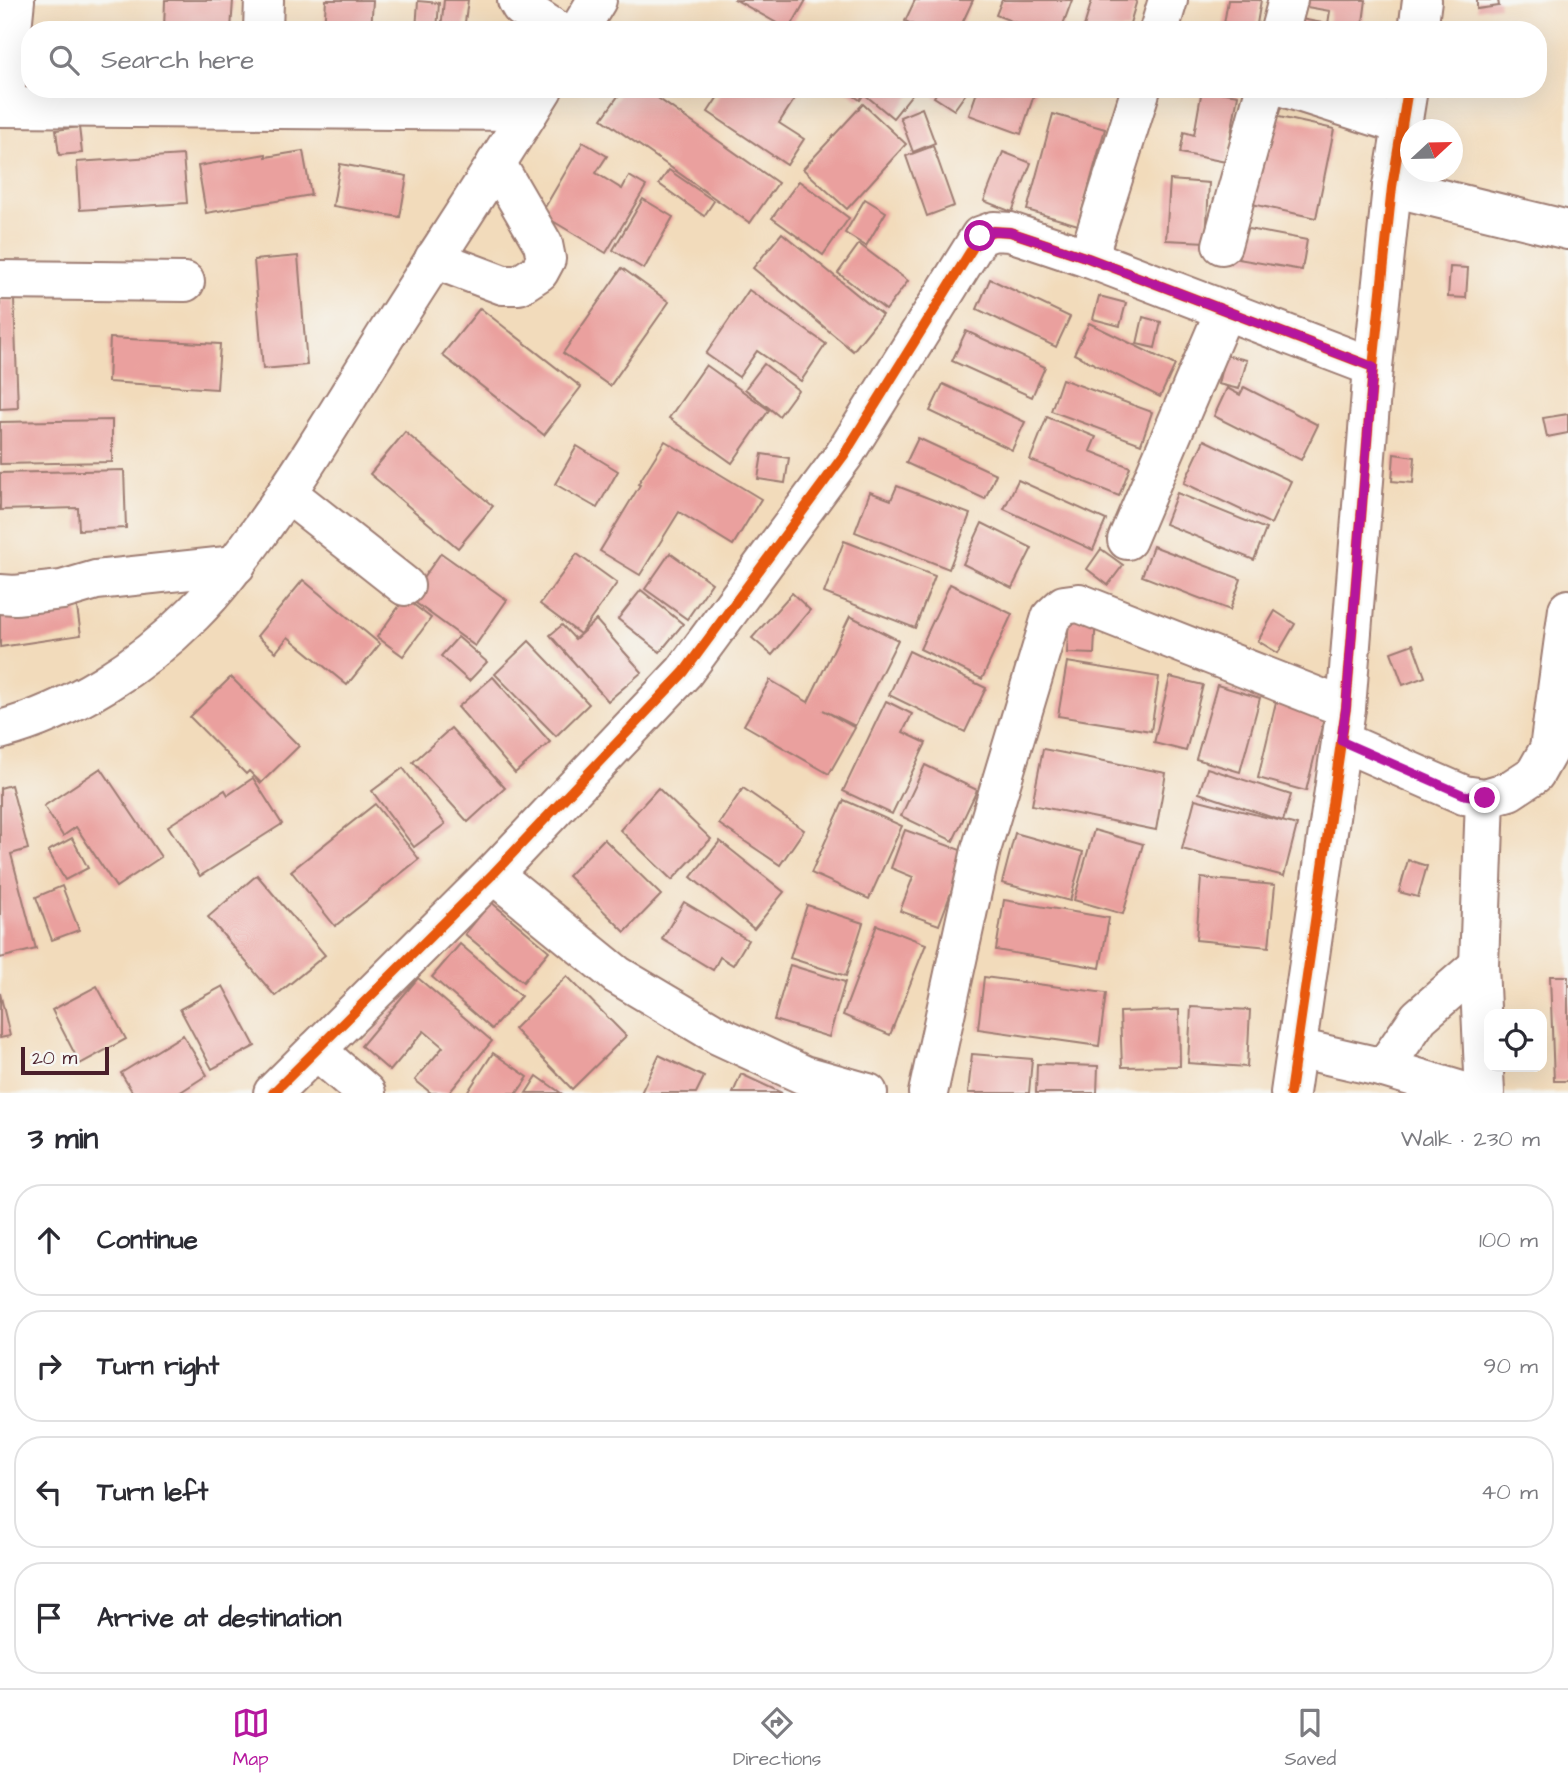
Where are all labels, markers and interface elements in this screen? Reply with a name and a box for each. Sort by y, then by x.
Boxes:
search box [21,21,1547,98]
icon: search [45,41,83,79]
text: Search here [101,42,254,78]
north arrow [1400,119,1463,182]
route start [964,220,995,251]
route end [1469,782,1500,813]
map controls [1484,1009,1547,1072]
button: locate [1484,1009,1547,1072]
scale bar [21,1044,108,1076]
text: 20 m [32,1045,77,1072]
text: 3 min [28,1118,98,1160]
text: Walk · 230 m [1401,1123,1540,1155]
icon: ahead [30,1221,68,1259]
text: Continue [97,1222,198,1258]
text: 100 m [1479,1224,1538,1256]
icon: right [30,1347,68,1385]
text: Turn right [97,1348,219,1384]
text: 90 m [1483,1350,1538,1382]
icon: left [30,1473,68,1511]
text: Turn left [97,1474,208,1510]
text: 40 m [1481,1476,1538,1508]
icon: arrive [30,1599,68,1637]
text: Arrive at destination [97,1600,342,1636]
tab: Map [232,1704,270,1773]
tab: Directions [733,1704,821,1773]
tab: Saved [1285,1704,1336,1773]

